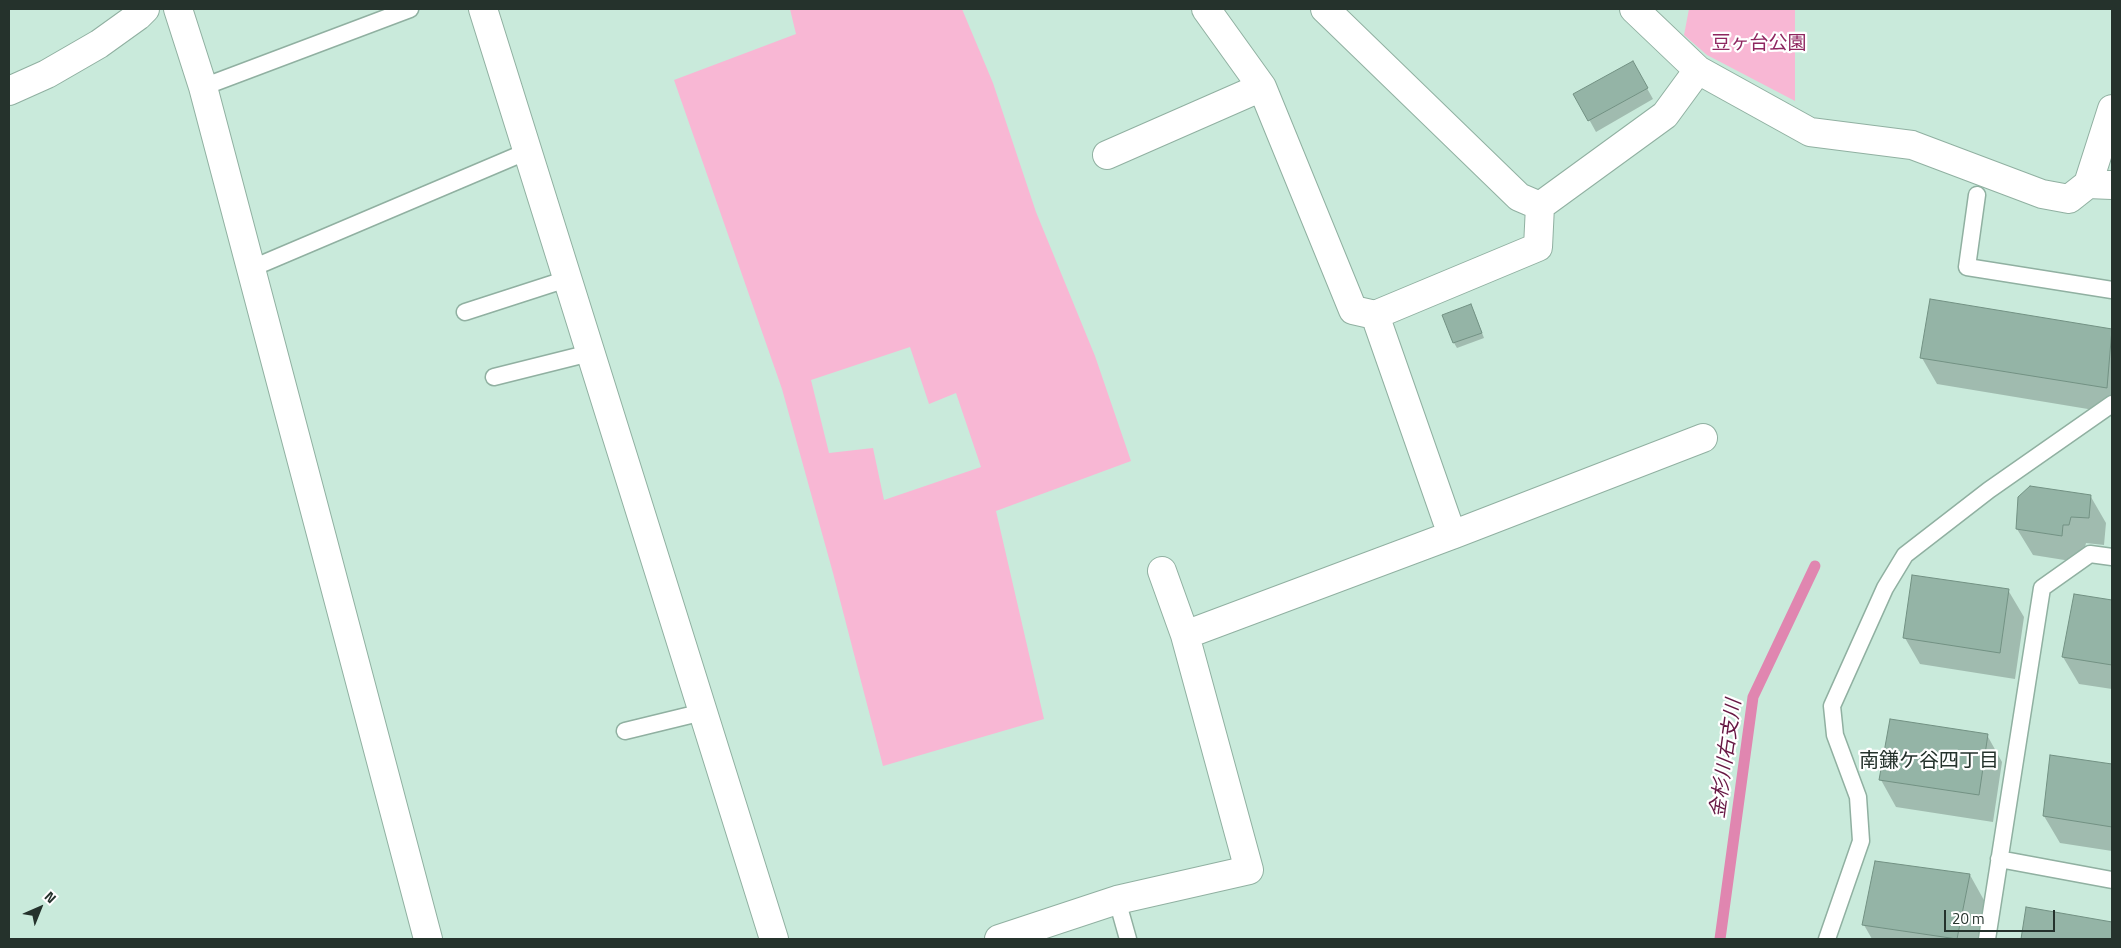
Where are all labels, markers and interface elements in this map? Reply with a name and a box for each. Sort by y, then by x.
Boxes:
park label: 豆ヶ台公園 [1712,33,1806,55]
water label: 金杉川右支川 [1707,698,1747,820]
district label: 南鎌ケ谷四丁目 [1859,750,1999,774]
north arrow [15,883,65,933]
text: N [40,886,62,908]
scale bar [1946,900,2057,932]
text: 20 m [1952,907,1985,930]

